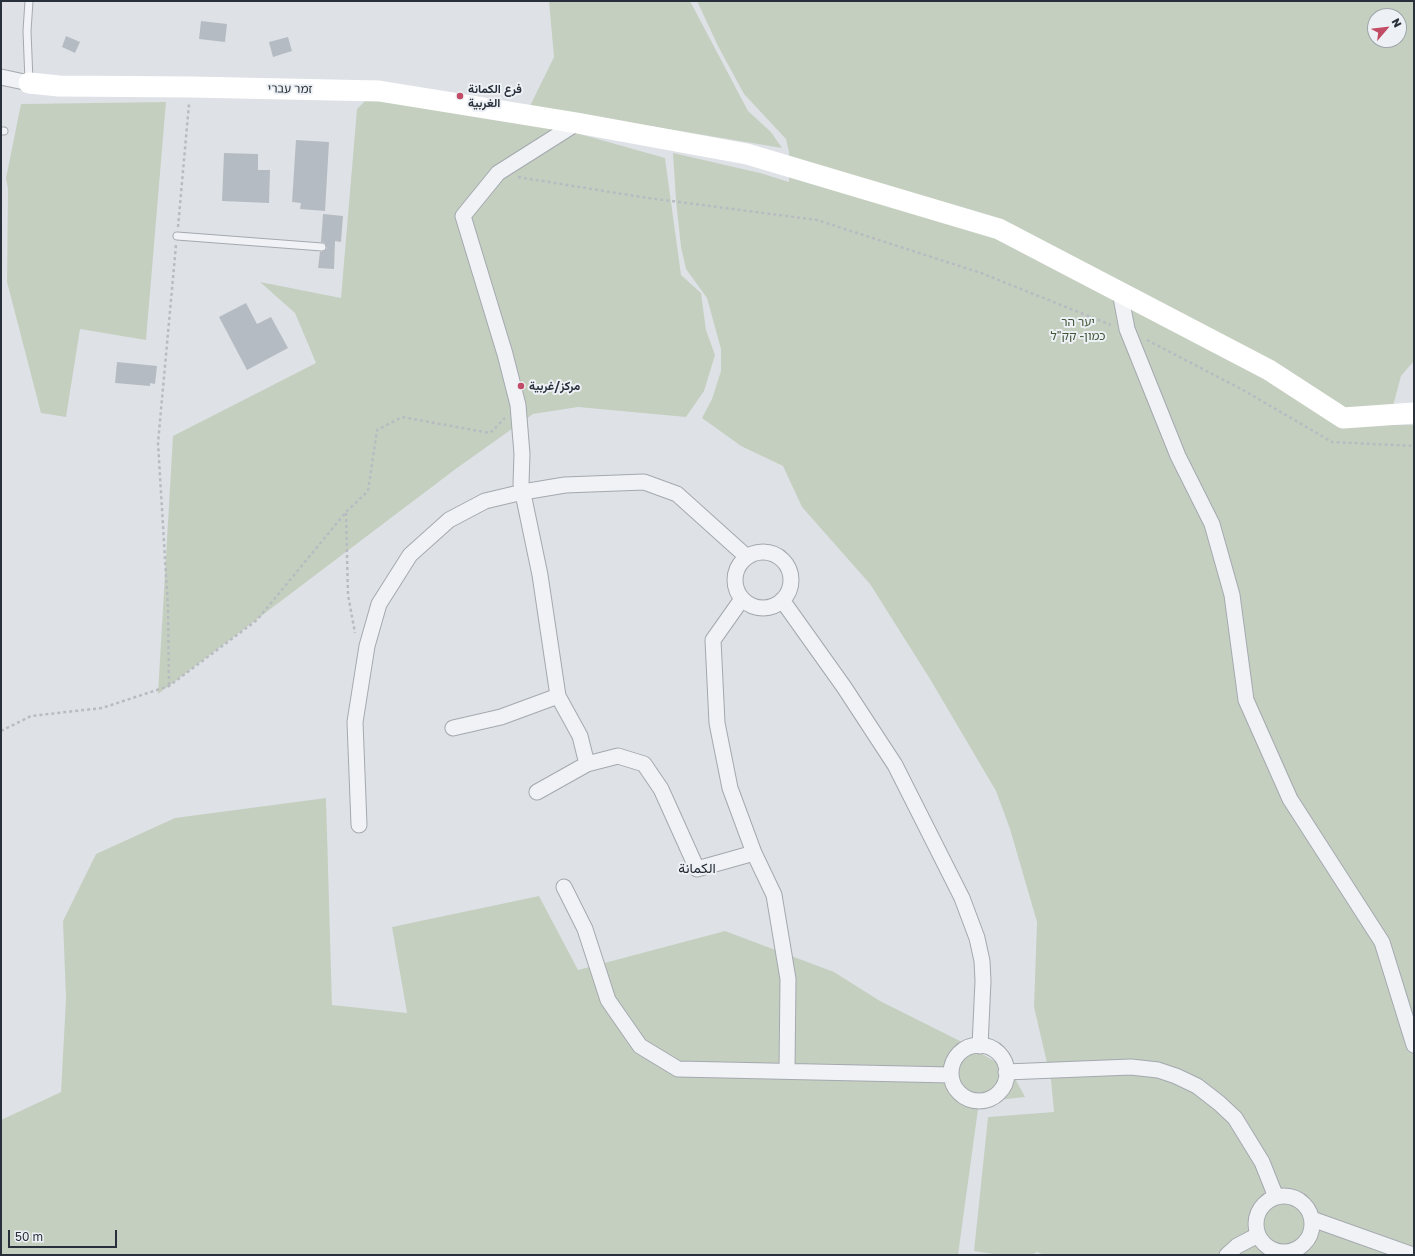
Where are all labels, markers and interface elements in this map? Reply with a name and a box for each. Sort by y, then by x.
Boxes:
north arrow [1367,8,1407,48]
text: N [1389,16,1405,29]
street label: זמר עברי [268,81,312,97]
place label: فرع الكمانة الغربية [468,82,522,110]
marker: فرع الكمانة الغربية [455,91,465,101]
park label: יער הר כמון- קק"ל [1050,315,1106,343]
place label: مركز/غربية [529,379,580,393]
marker: مركز/غربية [516,381,526,391]
district label: الكمانة [678,861,716,877]
scale bar [10,1222,119,1248]
text: 50 m [15,1229,43,1244]

